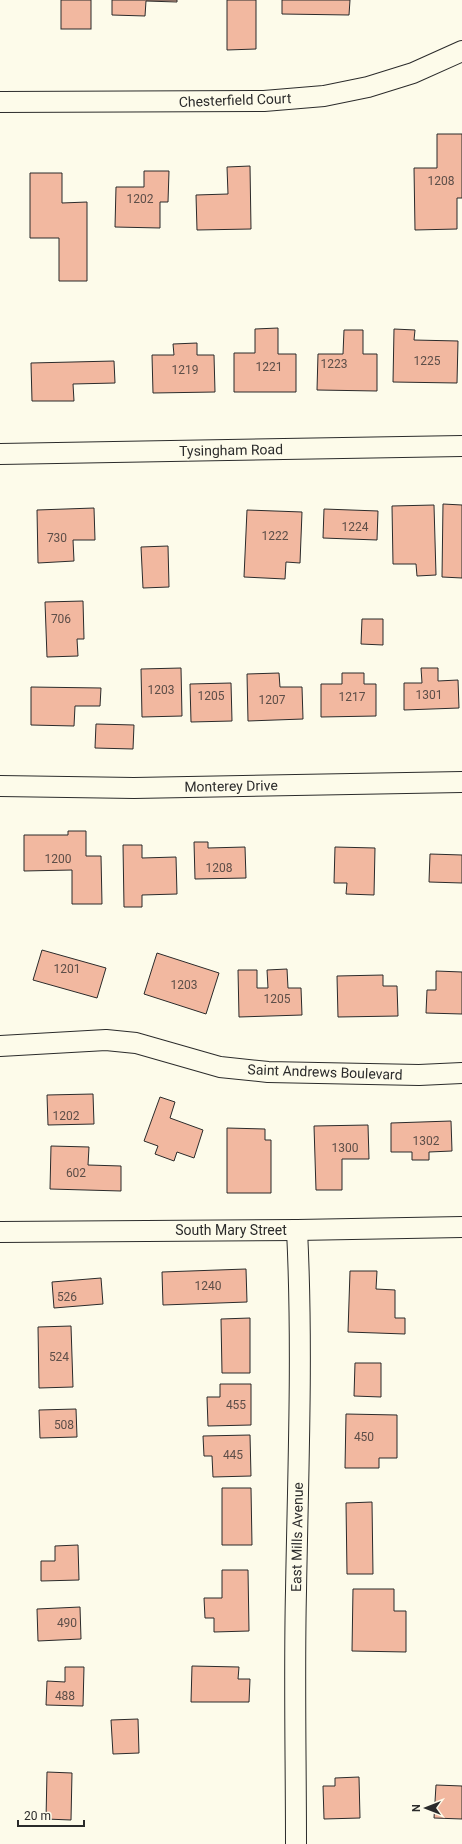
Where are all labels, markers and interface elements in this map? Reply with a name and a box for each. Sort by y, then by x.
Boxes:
street label: Chesterfield Court [178,90,292,110]
house number: 1208 [428,174,455,188]
house number: 1202 [127,192,154,206]
house number: 1225 [414,354,441,368]
house number: 1223 [321,357,347,371]
house number: 1221 [256,360,282,374]
house number: 1219 [172,363,198,377]
street label: Tysingham Road [179,441,283,459]
house number: 1224 [342,520,369,534]
house number: 1222 [262,529,289,543]
house number: 730 [47,531,67,545]
house number: 706 [51,612,71,626]
house number: 1203 [148,683,174,697]
house number: 1301 [416,688,442,702]
house number: 1205 [198,689,225,703]
house number: 1217 [339,690,366,704]
house number: 1207 [259,693,286,707]
street label: Monterey Drive [184,777,278,795]
house number: 1200 [45,852,72,866]
house number: 1208 [206,861,233,875]
house number: 1201 [54,962,80,976]
house number: 1203 [171,978,197,992]
house number: 1205 [264,992,291,1006]
street label: Saint Andrews Boulevard [247,1061,403,1083]
house number: 1202 [53,1109,80,1123]
house number: 1302 [413,1134,440,1148]
house number: 1300 [332,1141,359,1155]
house number: 602 [66,1166,86,1180]
street label: South Mary Street [175,1222,287,1238]
house number: 1240 [195,1279,222,1293]
house number: 526 [57,1290,77,1304]
house number: 524 [49,1350,69,1364]
house number: 455 [226,1398,246,1412]
house number: 508 [54,1418,74,1432]
house number: 450 [354,1430,374,1444]
house number: 445 [223,1448,243,1462]
street label: East Mills Avenue [288,1482,306,1592]
house number: 490 [57,1616,77,1630]
house number: 488 [55,1689,75,1703]
north arrow [406,1788,446,1828]
scale bar [18,1802,84,1828]
text: N [410,1804,423,1812]
text: 20 m [24,1809,51,1823]

